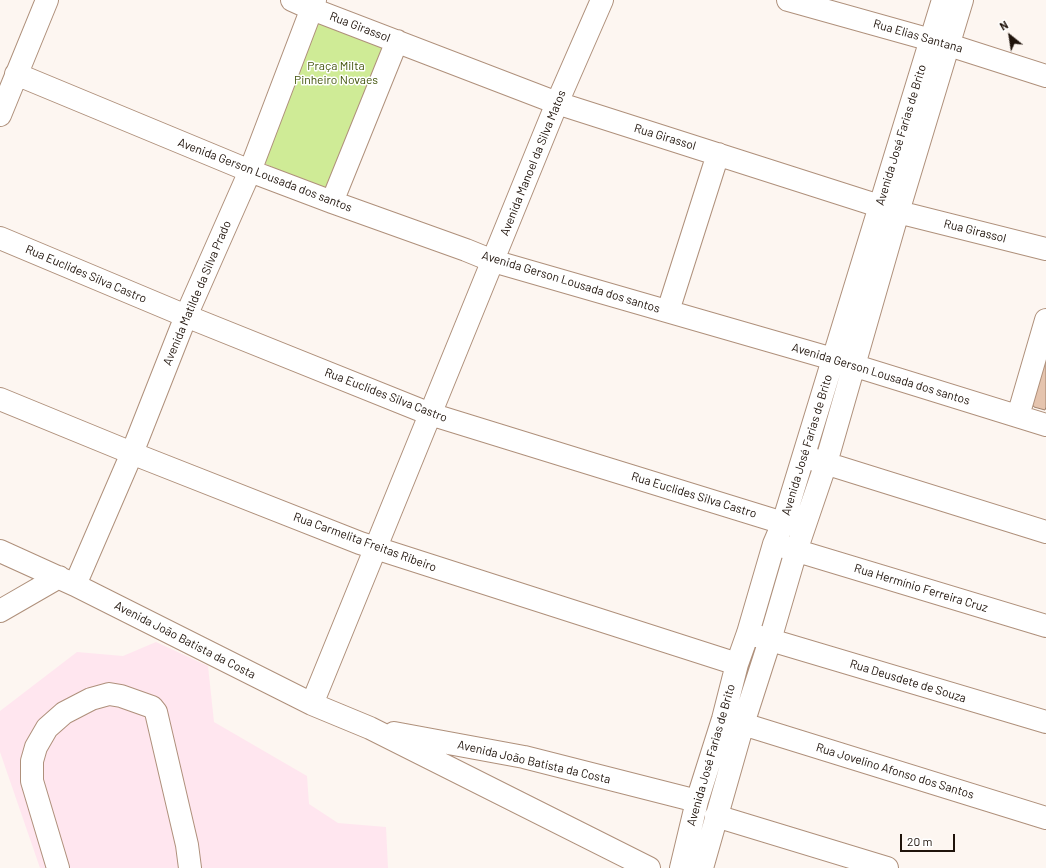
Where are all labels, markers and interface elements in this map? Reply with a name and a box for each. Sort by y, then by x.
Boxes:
street label: Rua Girassol [328,9,392,45]
street label: Rua Elias Santana [872,16,964,56]
north arrow [990,16,1030,56]
text: N [997,18,1010,33]
park label: Praça Milta Pinheiro Novaes [294,59,378,87]
street label: Avenida José Farias de Brito [873,63,929,207]
street label: Avenida Manoel da Silva Matos [497,88,569,238]
street label: Rua Girassol [632,121,698,153]
street label: Avenida Gerson Lousada dos santos [176,135,354,215]
street label: Rua Girassol [942,216,1008,246]
street label: Avenida Matilde da Silva Prado [160,218,234,368]
street label: Rua Euclides Silva Castro [23,242,149,306]
street label: Avenida Gerson Lousada dos santos [480,248,662,316]
street label: Avenida Gerson Lousada dos santos [790,340,972,408]
street label: Rua Euclides Silva Castro [323,365,449,425]
street label: Avenida José Farias de Brito [779,373,835,517]
street label: Rua Euclides Silva Castro [630,469,758,521]
street label: Rua Carmelita Freitas Ribeiro [291,509,439,575]
street label: Rua Hermínio Ferreira Cruz [852,561,990,615]
street label: Avenida João Batista da Costa [112,598,258,682]
street label: Rua Deusdete de Souza [848,656,968,706]
street label: Avenida José Farias de Brito [684,682,738,828]
street label: Avenida João Batista da Costa [456,737,612,787]
street label: Rua Jovelino Afonso dos Santos [814,740,976,802]
scale bar [902,826,957,852]
text: 20 m [907,834,933,848]

